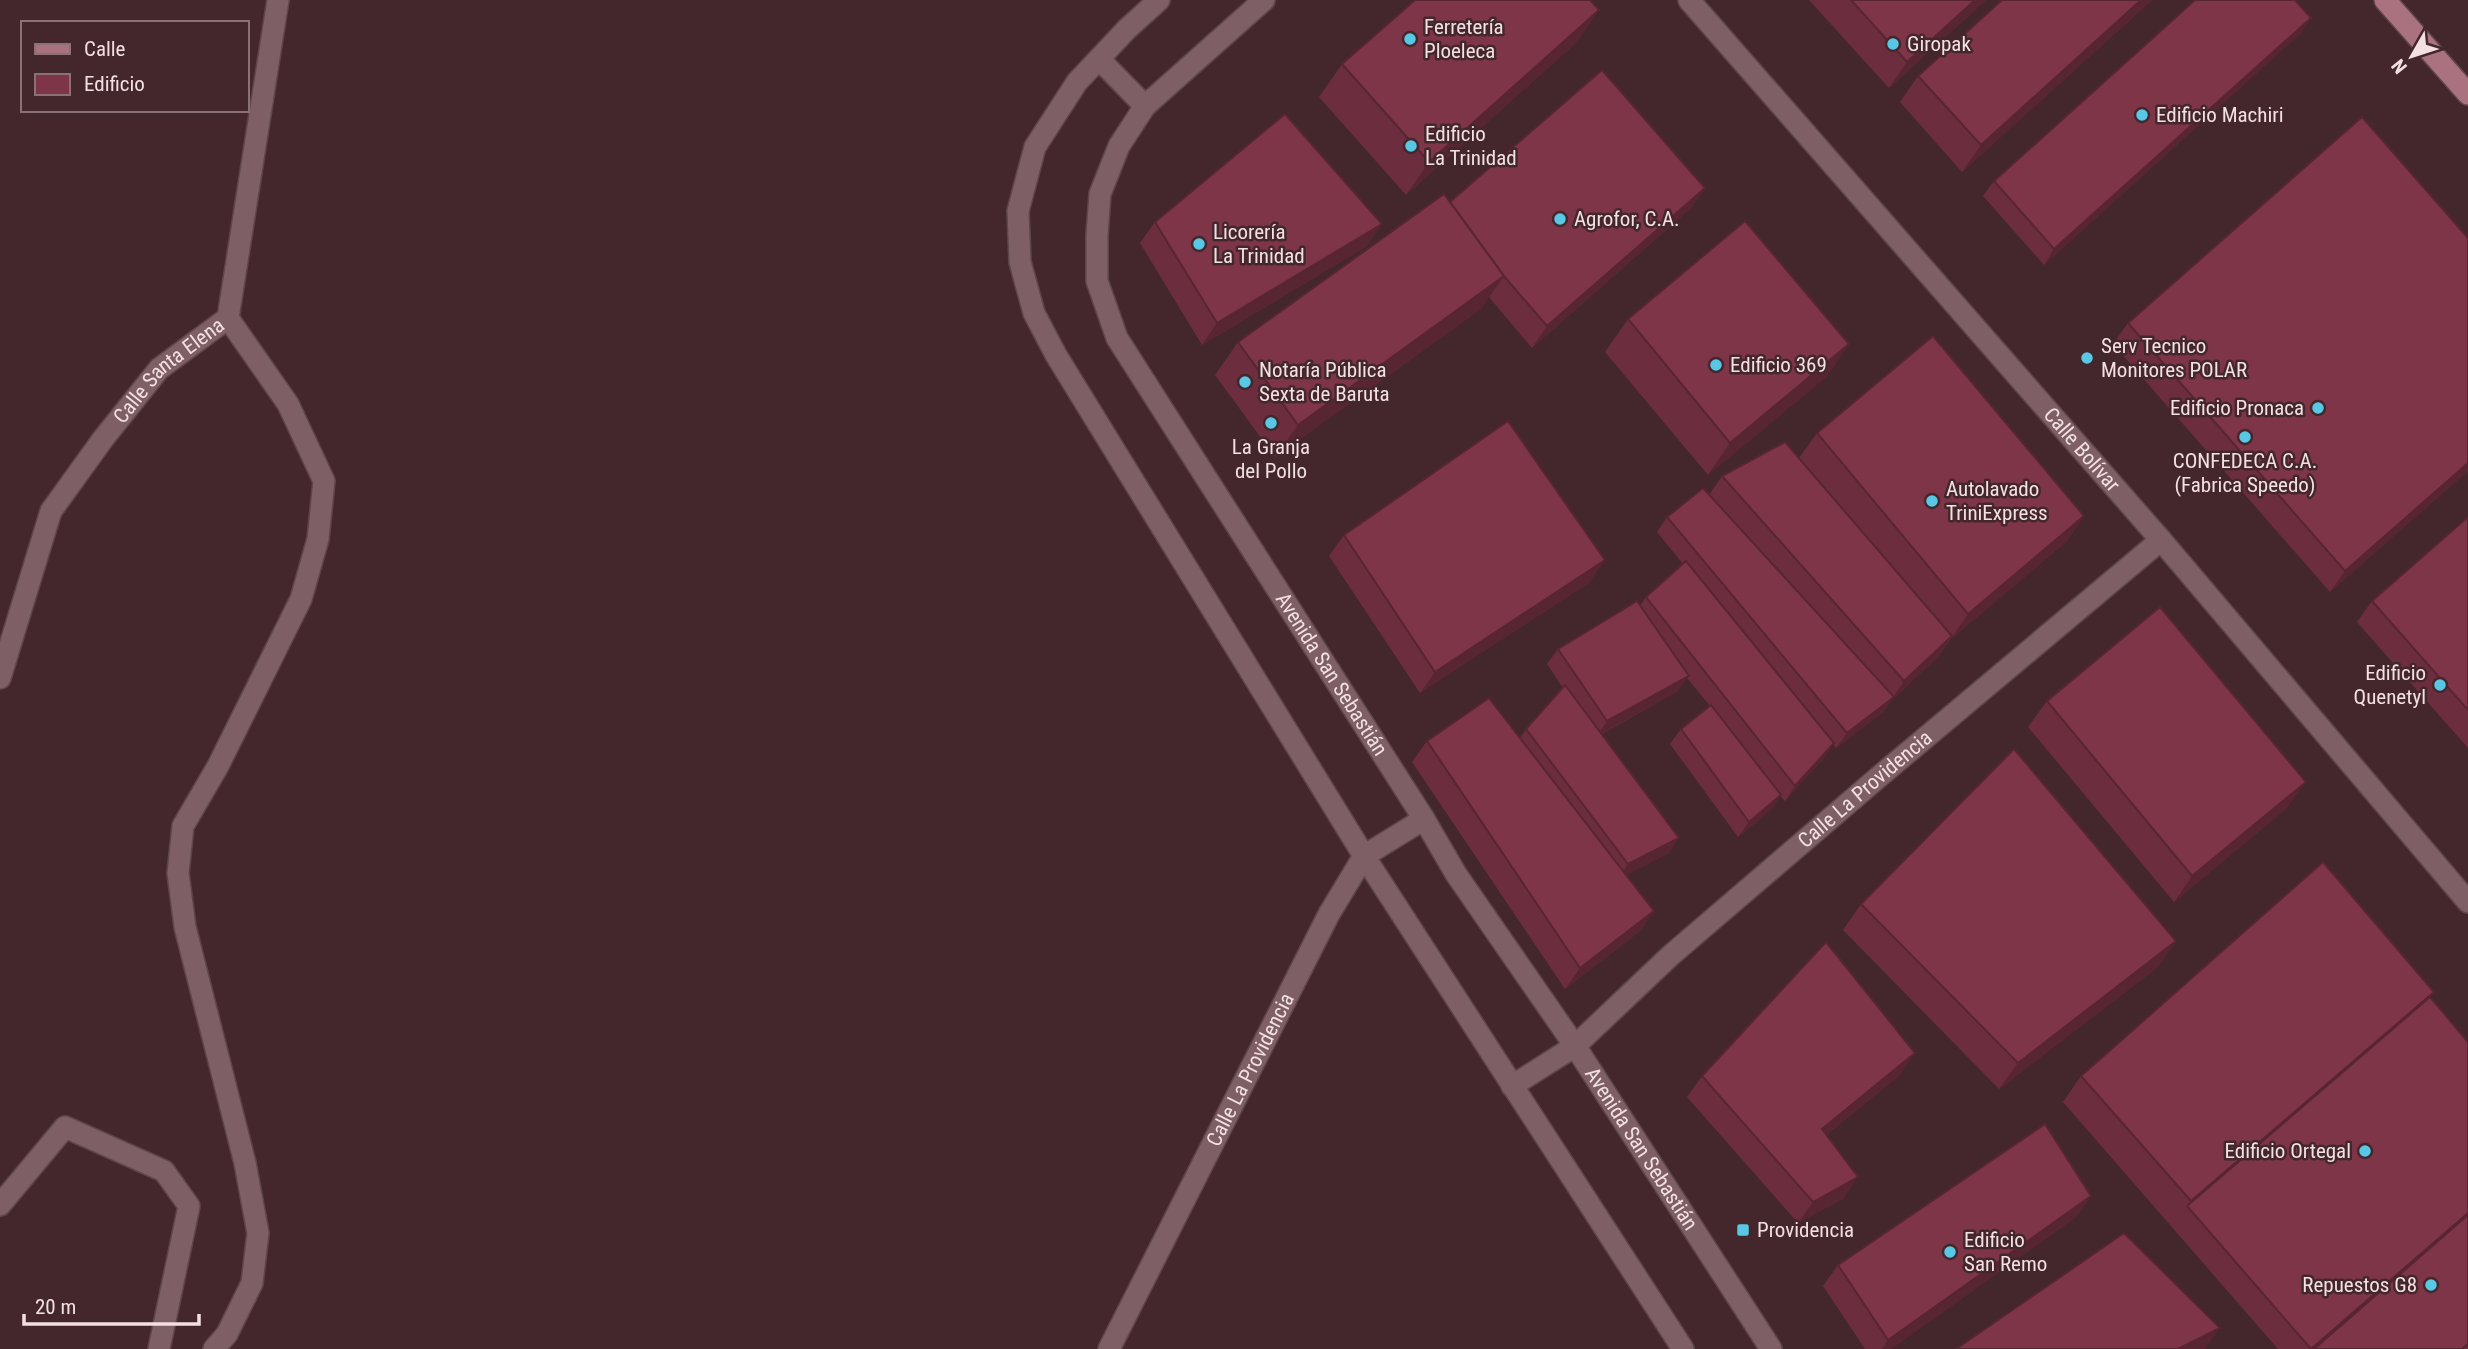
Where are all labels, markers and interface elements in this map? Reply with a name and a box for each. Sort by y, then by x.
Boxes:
place label: Ferretería Ploeleca [1424,15,1504,63]
legend [21,21,248,112]
north arrow [2377,21,2447,91]
marker: Ferretería Ploeleca [1402,31,1418,47]
place label: Giropak [1907,32,1971,56]
marker: Giropak [1885,36,1901,52]
text: Calle [84,37,126,61]
text: N [2387,55,2412,78]
text: Edificio [84,72,145,96]
place label: Edificio Machiri [2156,103,2283,127]
marker: Edificio Machiri [2134,107,2150,123]
place label: Edificio La Trinidad [1425,122,1517,170]
marker: Edificio La Trinidad [1403,138,1419,154]
place label: Agrofor, C.A. [1574,207,1680,231]
marker: Agrofor, C.A. [1552,211,1568,227]
place label: Licorería La Trinidad [1213,220,1305,268]
marker: Licorería La Trinidad [1191,236,1207,252]
street label: Calle Santa Elena [108,313,229,428]
place label: Serv Tecnico Monitores POLAR [2101,334,2247,382]
marker: Serv Tecnico Monitores POLAR [2079,350,2095,366]
place label: Edificio 369 [1730,353,1827,377]
marker: Edificio 369 [1708,357,1724,373]
place label: Notaría Pública Sexta de Baruta [1259,358,1389,406]
marker: Notaría Pública Sexta de Baruta [1237,374,1253,390]
place label: Edificio Pronaca [2170,396,2304,420]
marker: Edificio Pronaca [2310,400,2326,416]
street label: Calle Bolívar [2039,403,2125,496]
marker: La Granja del Pollo [1263,415,1279,431]
marker: CONFEDECA C.A. (Fabrica Speedo) [2237,429,2253,445]
place label: La Granja del Pollo [1232,435,1310,483]
place label: CONFEDECA C.A. (Fabrica Speedo) [2173,449,2317,497]
place label: Autolavado TriniExpress [1946,477,2048,525]
marker: Autolavado TriniExpress [1924,493,1940,509]
street label: Avenida San Sebastián [1271,588,1392,760]
place label: Edificio Quenetyl [2354,661,2426,709]
marker: Edificio Quenetyl [2432,677,2448,693]
street label: Calle La Providencia [1793,726,1937,853]
street label: Calle La Providencia [1202,989,1299,1150]
street label: Avenida San Sebastián [1580,1063,1703,1234]
place label: Edificio Ortegal [2225,1139,2351,1163]
marker: Edificio Ortegal [2357,1143,2373,1159]
place label: Providencia [1757,1218,1854,1242]
marker: Providencia [1735,1222,1751,1238]
place label: Edificio San Remo [1964,1228,2047,1276]
marker: Edificio San Remo [1942,1244,1958,1260]
place label: Repuestos G8 [2302,1273,2417,1297]
marker: Repuestos G8 [2423,1277,2439,1293]
scale bar [24,1282,200,1326]
text: 20 m [35,1295,76,1319]

